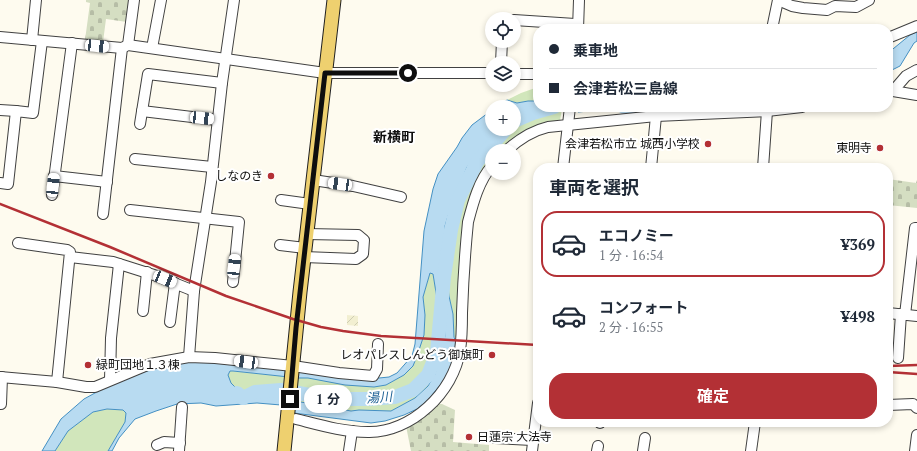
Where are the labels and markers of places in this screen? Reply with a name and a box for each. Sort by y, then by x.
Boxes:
place label: 会津若松市立 城西小学校 [565,136,700,151]
marker: 会津若松市立 城西小学校 [703,139,713,149]
place label: 東明寺 [836,140,872,155]
marker: 東明寺 [875,143,885,153]
place label: しなのき [215,168,263,183]
marker: しなのき [266,171,276,181]
place label: レオパレスしんどう御旗町 [340,347,484,362]
marker: レオパレスしんどう御旗町 [487,350,497,360]
place label: 緑町団地１３棟 [96,357,180,372]
marker: 緑町団地１３棟 [83,360,93,370]
place label: 日蓮宗 大法寺 [477,429,552,444]
marker: 日蓮宗 大法寺 [464,432,474,442]

